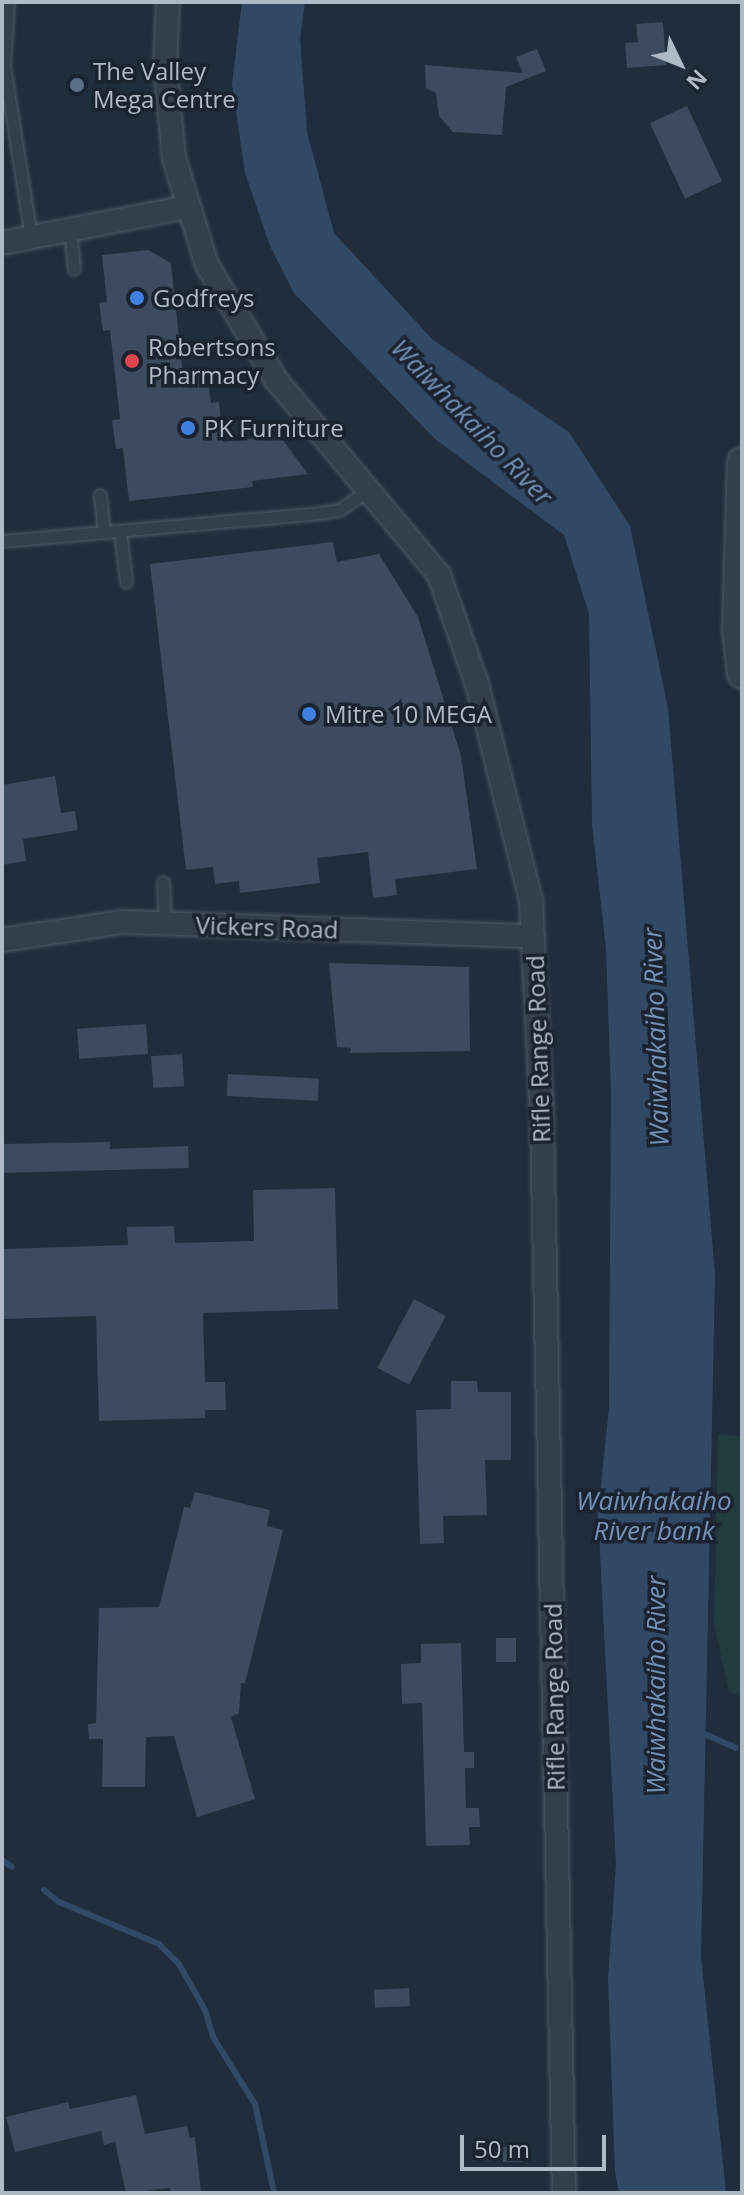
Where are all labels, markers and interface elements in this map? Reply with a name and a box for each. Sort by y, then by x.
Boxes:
north arrow [640,24,720,104]
place label: The Valley Mega Centre [93,57,236,113]
text: N [680,64,715,97]
marker: The Valley Mega Centre [68,76,86,94]
place label: Godfreys [153,284,254,312]
marker: Godfreys [128,289,146,307]
place label: Robertsons Pharmacy [148,333,276,389]
water label: Waiwhakaiho River [385,333,559,511]
marker: Robertsons Pharmacy [123,352,141,370]
place label: PK Furniture [204,414,344,442]
marker: PK Furniture [179,419,197,437]
place label: Mitre 10 MEGA [325,700,492,728]
marker: Mitre 10 MEGA [300,705,318,723]
street label: Vickers Road [195,910,339,944]
water label: Waiwhakaiho River [637,927,675,1147]
street label: Rifle Range Road [520,955,556,1143]
water label: Waiwhakaiho River bank [576,1485,732,1546]
water label: Waiwhakaiho River [640,1576,672,1794]
street label: Rifle Range Road [538,1603,570,1791]
scale bar [464,2119,610,2169]
text: 50 m [474,2132,530,2165]

